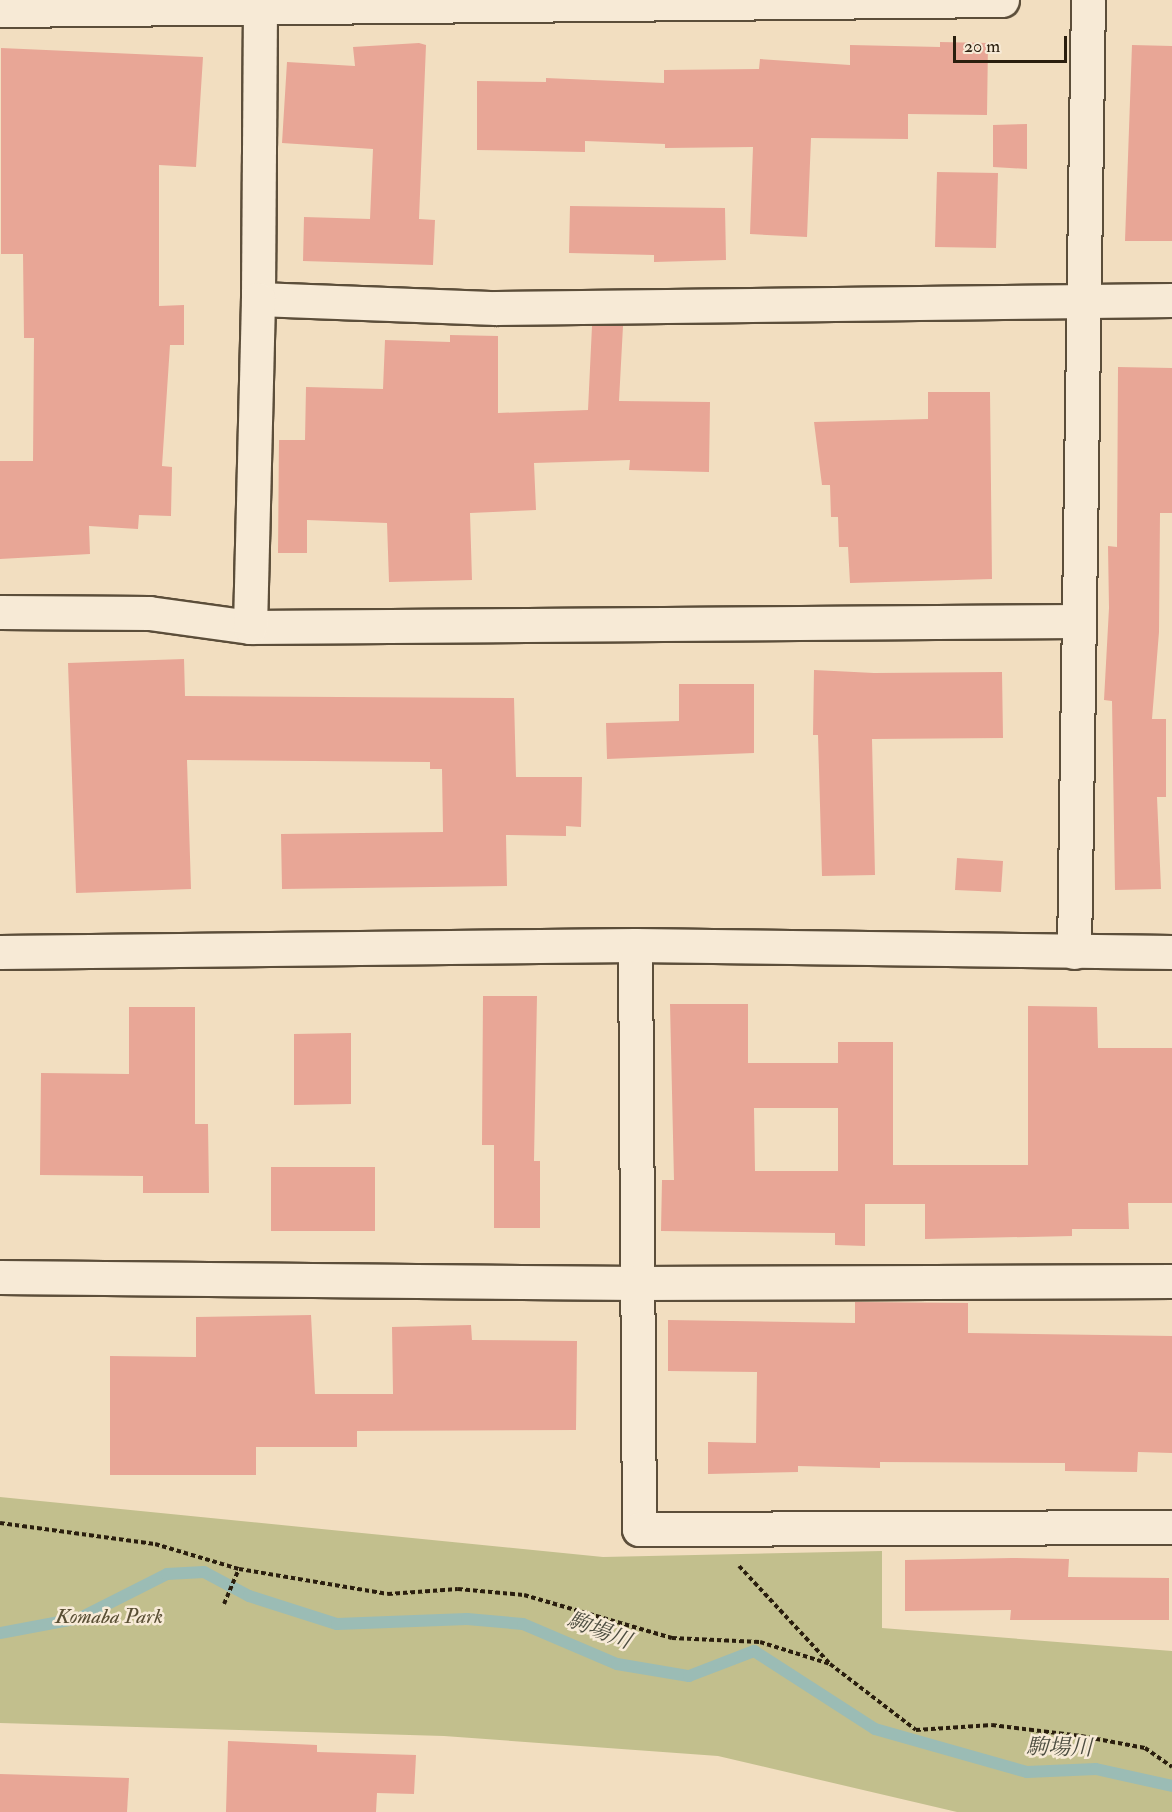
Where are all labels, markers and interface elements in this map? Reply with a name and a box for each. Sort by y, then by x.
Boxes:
scale bar [956,24,1070,62]
text: 20 m [964,35,1000,58]
park label: Komaba Park [55,1604,163,1630]
water label: 駒場川 [563,1607,635,1655]
water label: 駒場川 [1026,1734,1092,1762]

